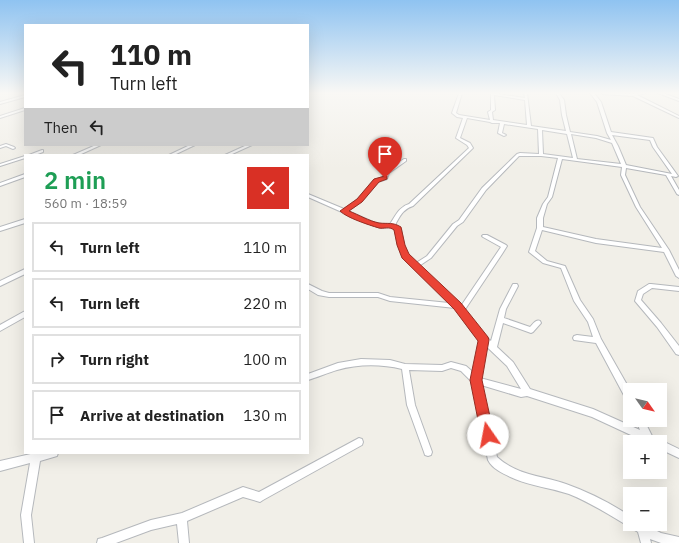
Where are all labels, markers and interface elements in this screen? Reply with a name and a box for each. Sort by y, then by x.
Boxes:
text: 110 m [110,36,192,73]
icon: left [44,40,96,92]
text: Turn left [110,72,178,95]
icon: left [86,116,108,138]
text: Then [44,118,78,137]
pin [368,137,402,178]
icon: arrive [374,143,396,165]
text: 2 min [44,164,106,196]
button: close [247,167,289,209]
text: 560 m · 18:59 [44,195,127,212]
icon: left [46,236,68,258]
text: Turn left [80,238,140,257]
text: 110 m [243,238,287,257]
icon: left [46,292,68,314]
text: Turn left [80,294,140,313]
text: 220 m [243,294,287,313]
icon: right [46,348,68,370]
text: Turn right [80,350,149,369]
text: 100 m [243,350,287,369]
north arrow [623,383,667,427]
map controls [623,383,667,531]
icon: arrive [46,404,68,426]
text: Arrive at destination [80,406,224,425]
text: 130 m [243,406,287,425]
position arrow [467,414,509,456]
button: + [623,435,667,479]
button: − [623,487,667,531]

